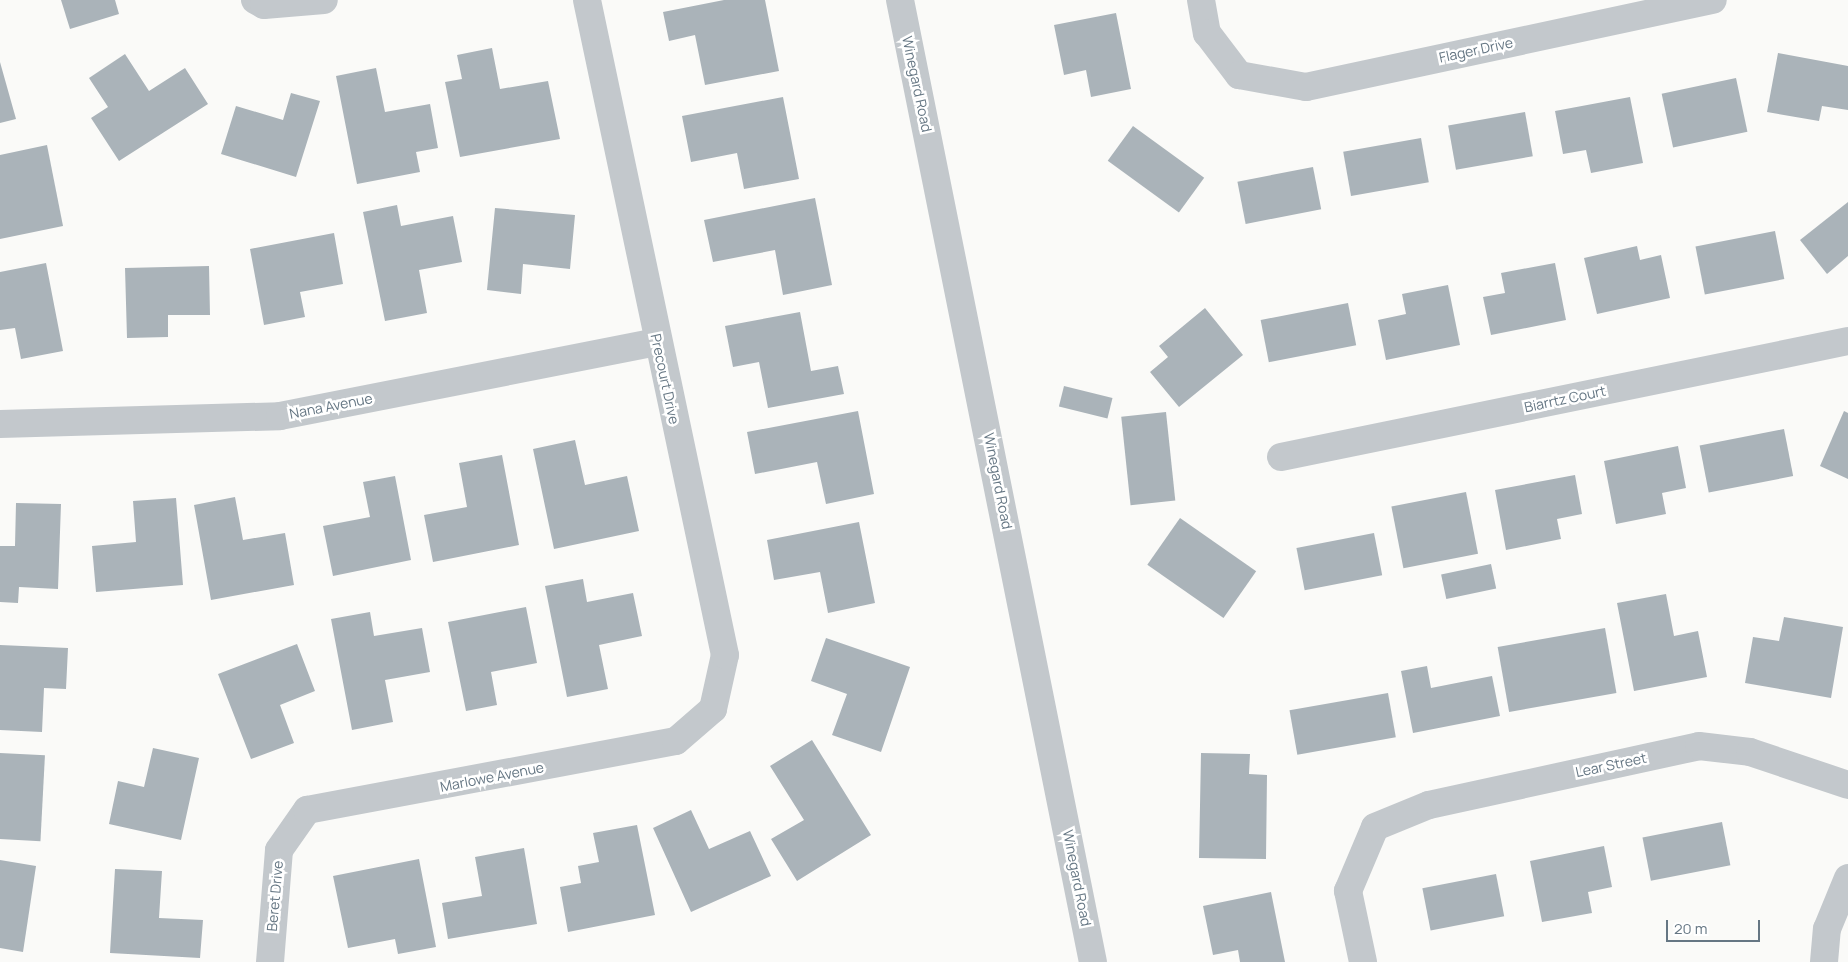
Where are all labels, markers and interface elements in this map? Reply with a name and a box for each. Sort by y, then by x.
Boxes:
street label: Winegard Road [899,34,935,134]
street label: Flager Drive [1438,34,1514,66]
street label: Precourt Drive [647,332,683,426]
street label: Biarrtz Court [1523,382,1607,416]
street label: Nana Avenue [288,390,374,422]
street label: Winegard Road [980,431,1016,531]
street label: Lear Street [1574,749,1648,781]
street label: Marlowe Avenue [439,759,545,795]
street label: Winegard Road [1059,828,1095,928]
street label: Beret Drive [264,860,286,932]
scale bar [1668,910,1762,942]
text: 20 m [1674,918,1707,939]

